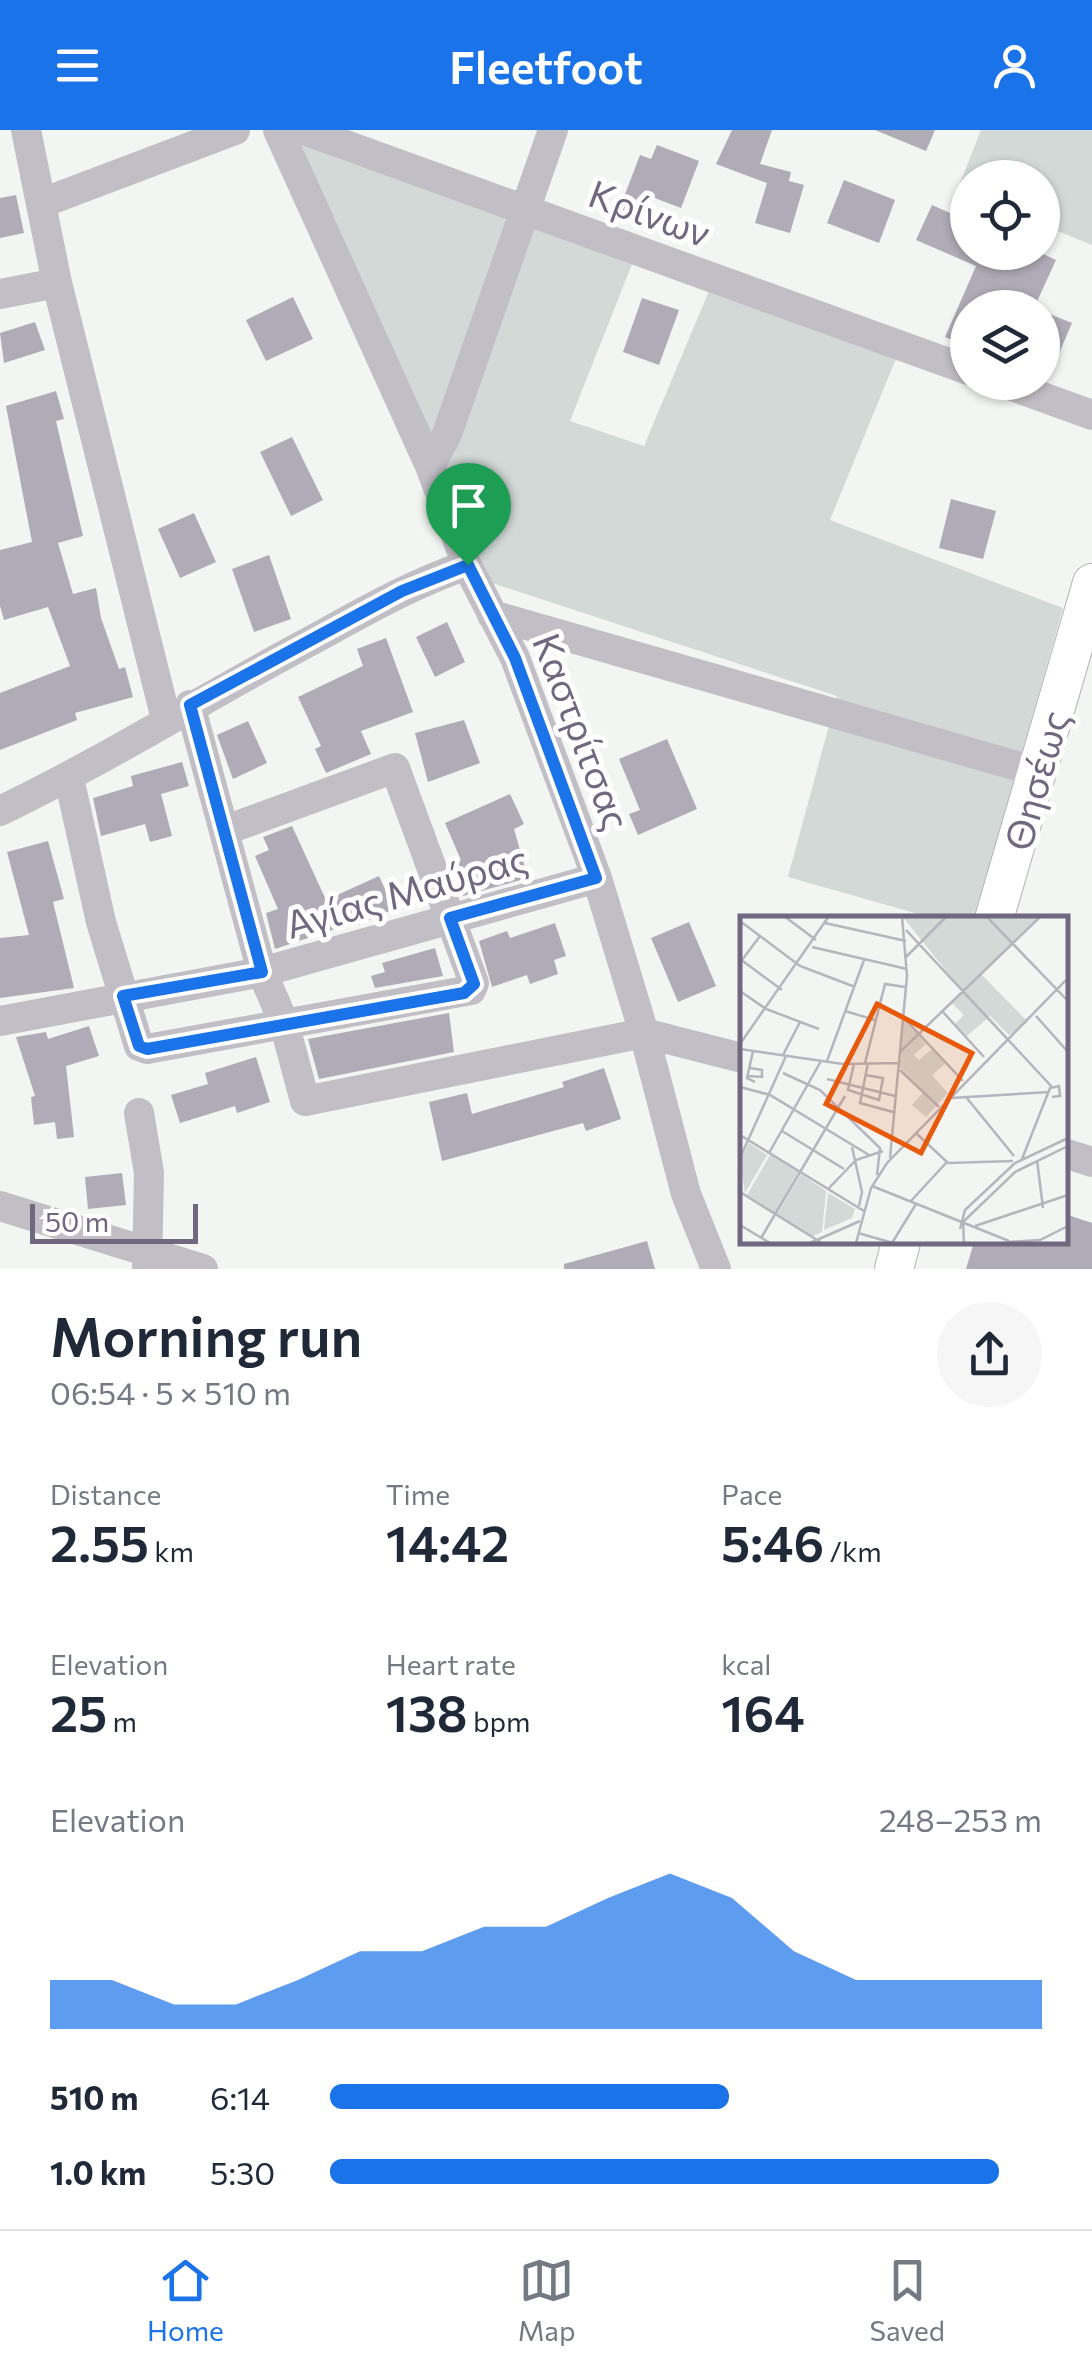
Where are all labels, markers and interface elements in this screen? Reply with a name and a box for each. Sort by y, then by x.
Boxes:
icon: menu [50,38,105,93]
text: Fleetfoot [449,38,643,93]
icon: person [987,38,1042,93]
map controls [950,160,1060,400]
button: locate [950,160,1060,270]
street label: Κρίνων [583,168,717,256]
button: layers [950,290,1060,400]
pin [426,463,511,566]
icon: arrive [441,478,496,533]
street label: Καστρίτσας [524,626,642,836]
street label: Θησέως [993,705,1077,855]
street label: Αγίας Μαύρας [280,833,532,947]
inset map [740,916,1067,1244]
scale bar [30,1199,198,1244]
text: 50 m [45,1204,109,1238]
text: Morning run [50,1301,362,1368]
button: share [937,1302,1042,1407]
text: 06:54 · 5 × 510 m [50,1372,291,1412]
text: Distance [50,1477,161,1511]
text: Time [386,1477,450,1511]
text: Pace [721,1477,782,1511]
text: 2.55 [50,1511,149,1572]
text: 14:42 [386,1511,509,1572]
text: 5:46 [721,1511,824,1572]
text: km [149,1534,194,1568]
text: /km [824,1534,882,1568]
text: Elevation [50,1647,168,1681]
text: Heart rate [386,1647,516,1681]
text: kcal [721,1647,771,1681]
text: 25 [50,1681,107,1742]
text: 138 [386,1681,468,1742]
text: 164 [721,1681,805,1742]
text: m [107,1704,137,1738]
text: bpm [468,1704,530,1738]
text: Elevation [50,1799,185,1839]
text: 248–253 m [879,1799,1042,1839]
text: 510 m [50,2077,138,2117]
text: 6:14 [210,2077,270,2117]
text: 1.0 km [50,2152,146,2192]
text: 5:30 [210,2152,275,2192]
tab: Home [147,2253,224,2347]
tab: Map [518,2253,576,2347]
tab: Saved [869,2253,945,2347]

